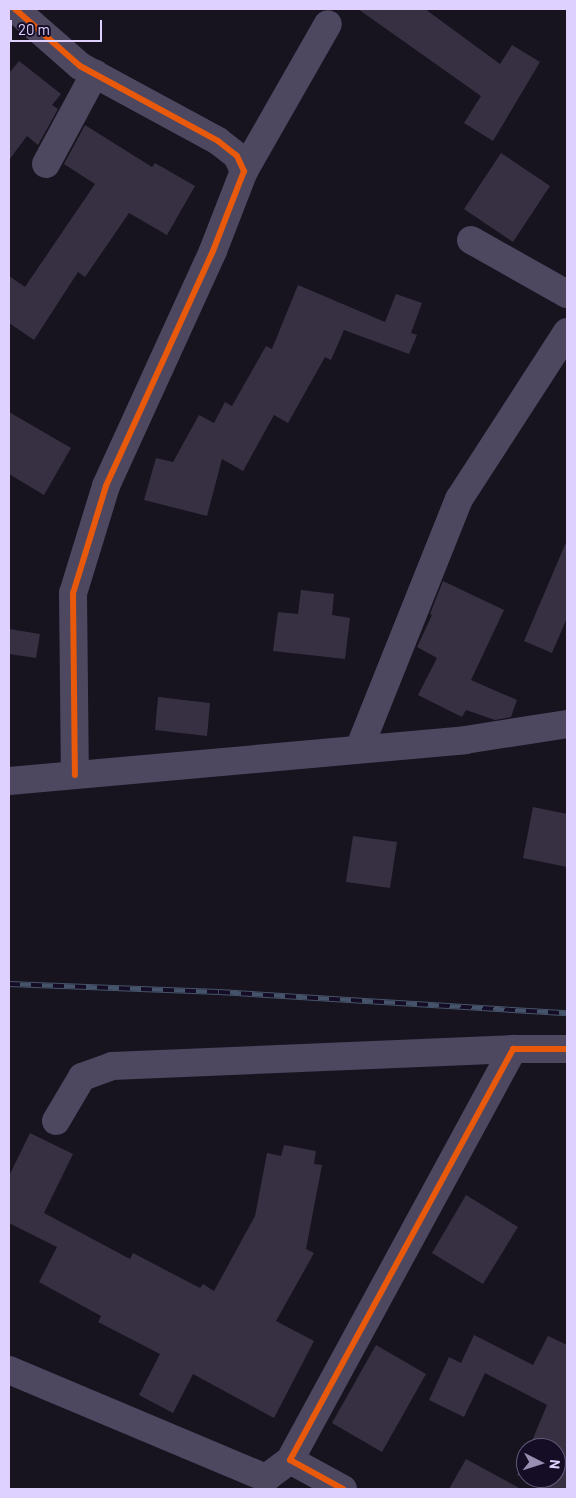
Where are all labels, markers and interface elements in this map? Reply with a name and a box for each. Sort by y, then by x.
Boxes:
scale bar [12,10,105,42]
text: 20 m [18,20,50,38]
north arrow [516,1438,566,1488]
text: N [547,1459,564,1470]

